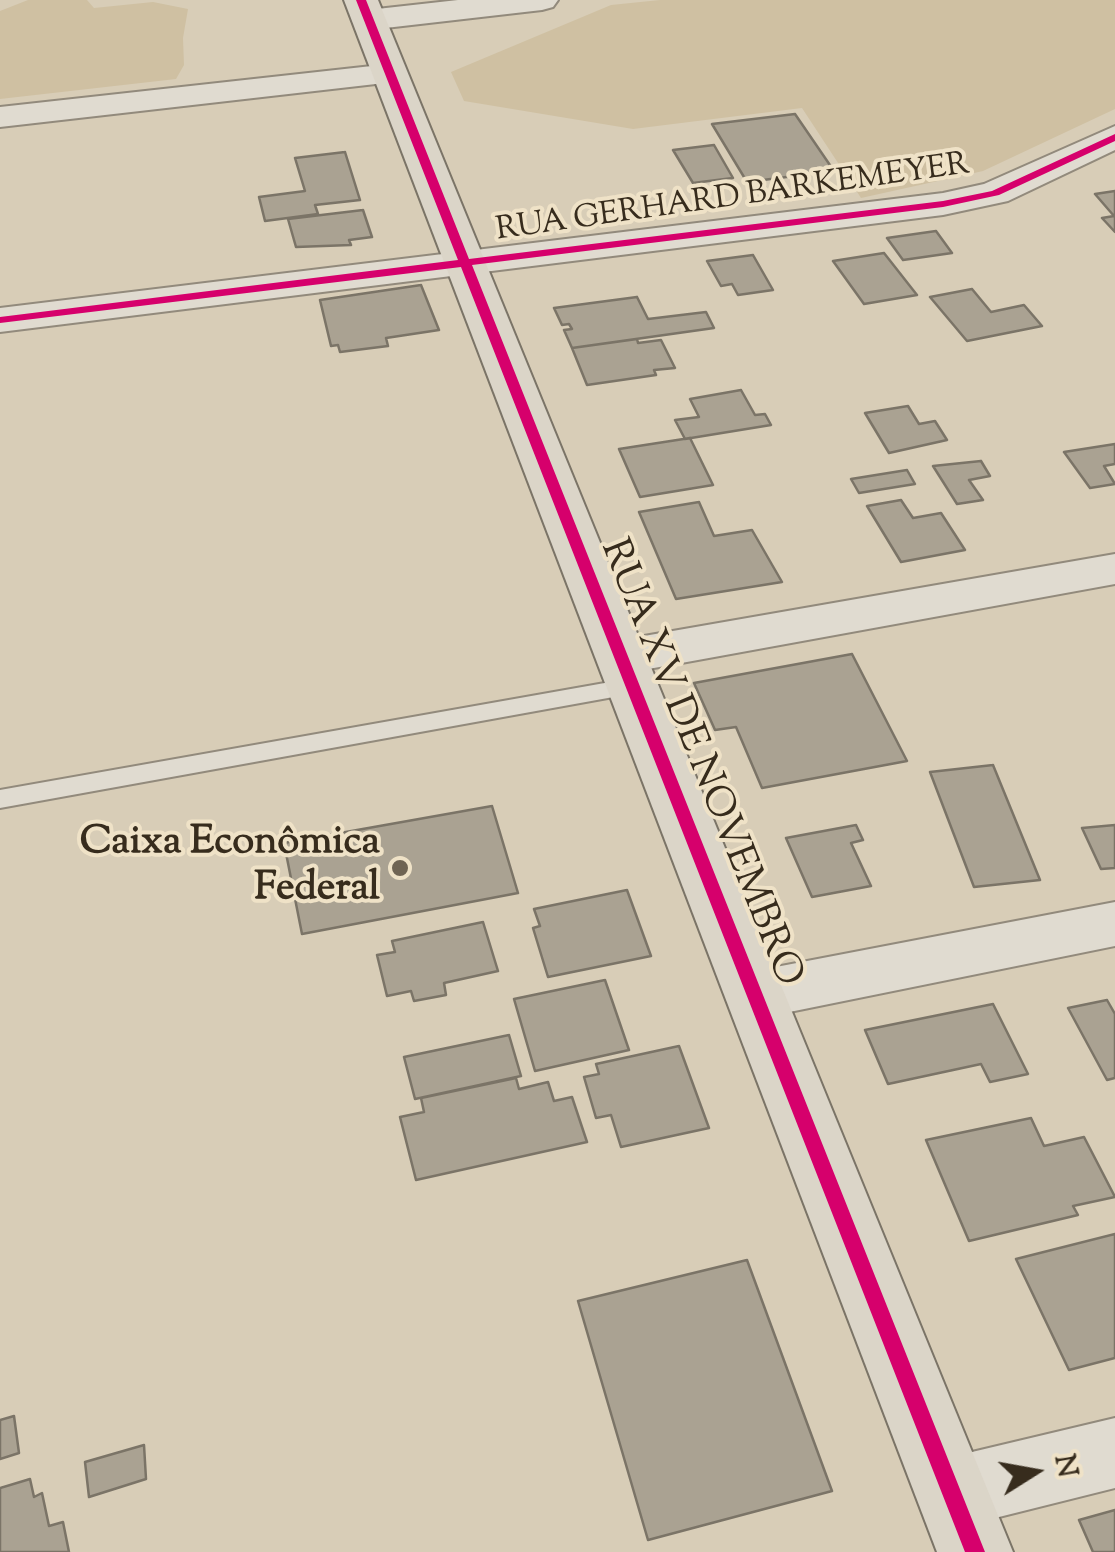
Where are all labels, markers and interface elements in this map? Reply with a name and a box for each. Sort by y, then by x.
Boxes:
street label: RUA GERHARD BARKEMEYER [494,148,972,252]
street label: RUA XV DE NOVEMBRO [586,533,810,995]
place label: Caixa Econômica Federal [80,821,380,915]
marker: Caixa Econômica Federal [389,857,411,879]
north arrow [985,1422,1085,1522]
text: N [1043,1451,1086,1481]

